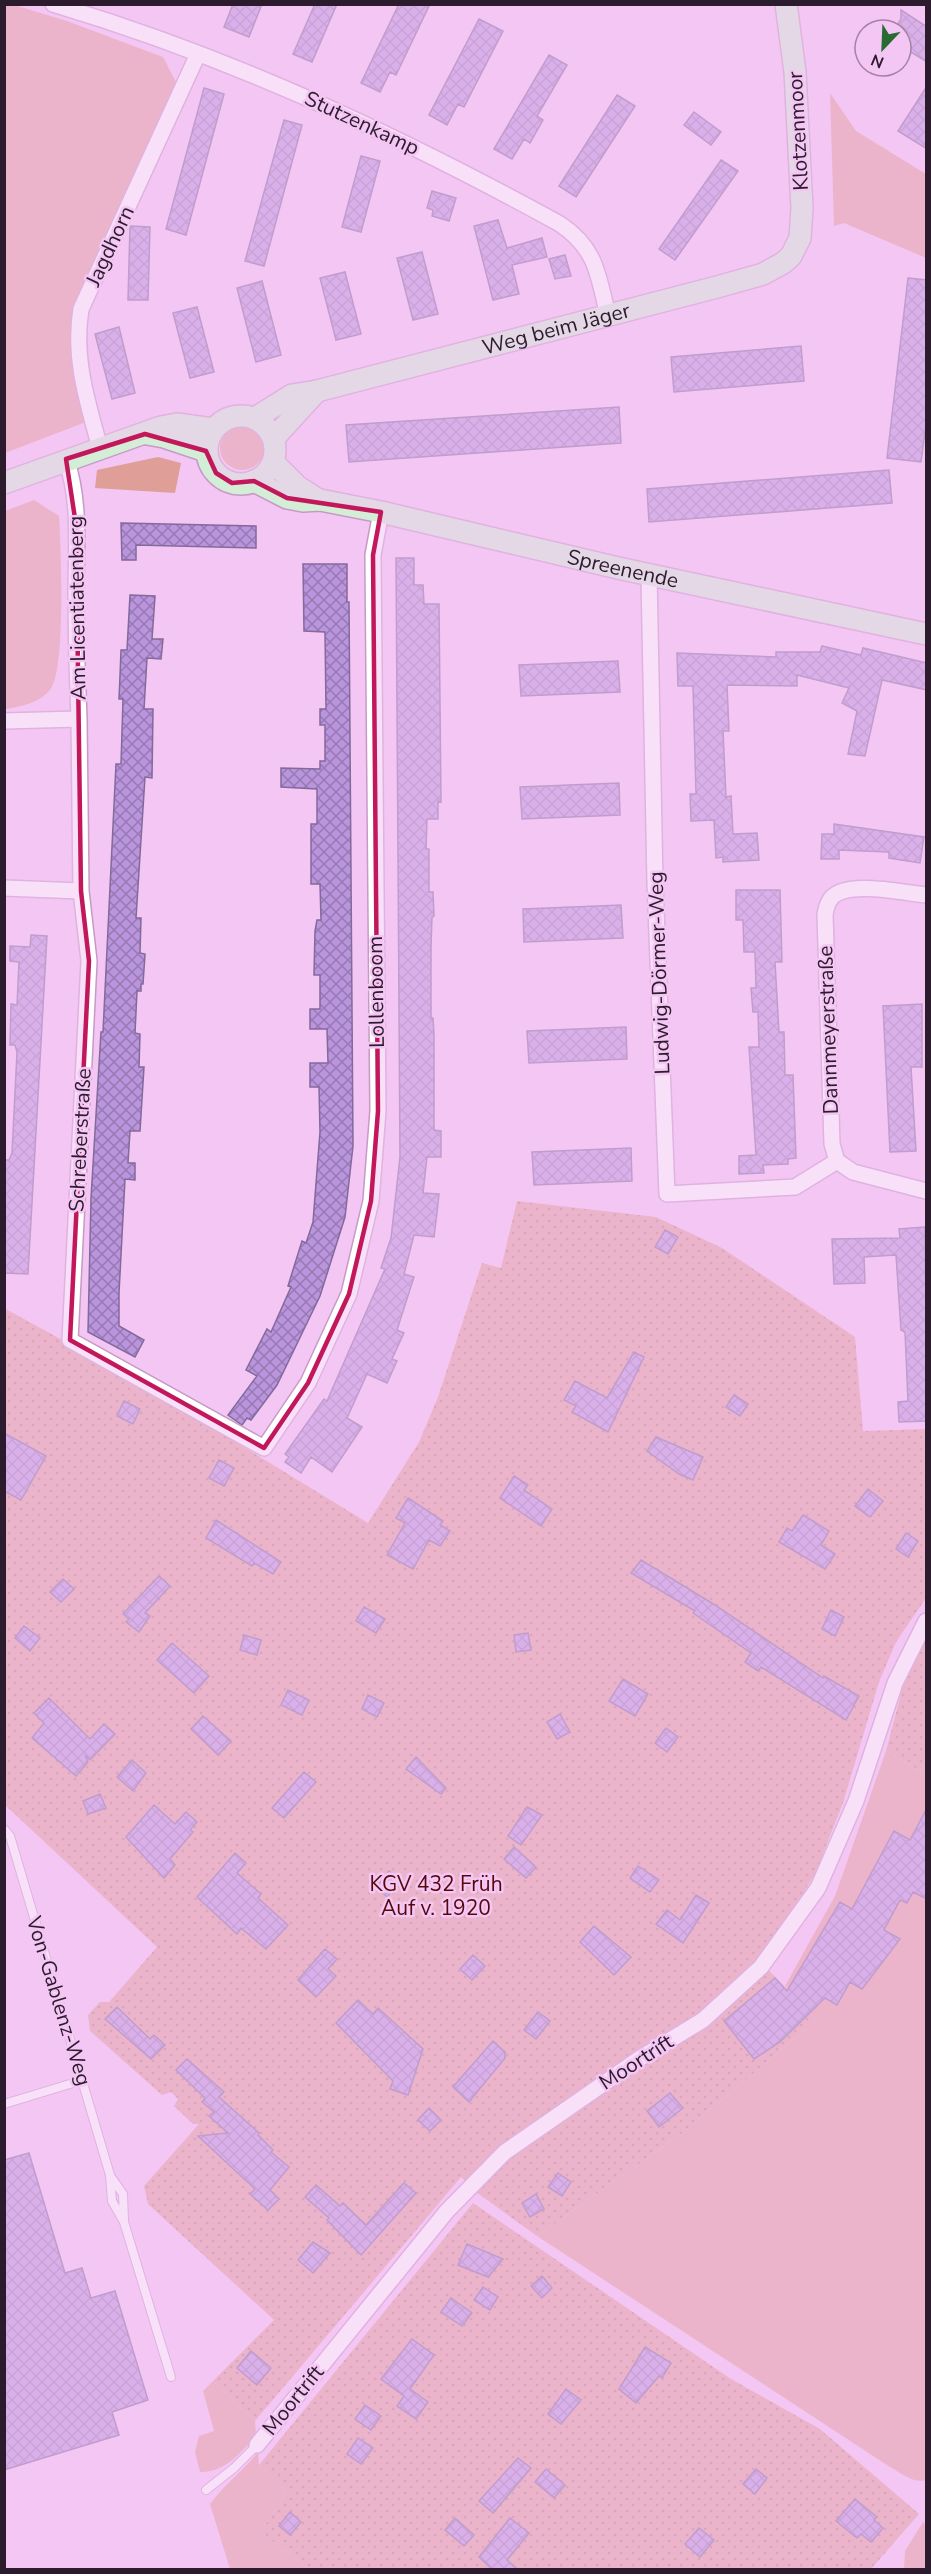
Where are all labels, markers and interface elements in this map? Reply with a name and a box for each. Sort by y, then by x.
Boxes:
north arrow [853,18,913,78]
text: N [868,48,887,73]
street label: Klotzenmoor [781,70,815,191]
street label: Stutzenkamp [300,84,424,162]
street label: Jagdhorn [79,201,141,292]
street label: Weg beim Jäger [479,296,633,361]
street label: Am Licentiatenberg [61,516,93,700]
street label: Spreenende [564,542,681,595]
street label: Ludwig-Dörmer-Weg [641,871,677,1075]
street label: Lollenboom [361,936,391,1048]
street label: Dannmeyerstraße [811,945,845,1115]
street label: Schreberstraße [62,1067,98,1213]
park label: KGV 432 Früh Auf v. 1920 [369,1870,503,1922]
street label: Von-Gablenz-Weg [20,1912,98,2089]
street label: Moortrift [594,2027,679,2096]
street label: Moortrift [256,2358,330,2441]

